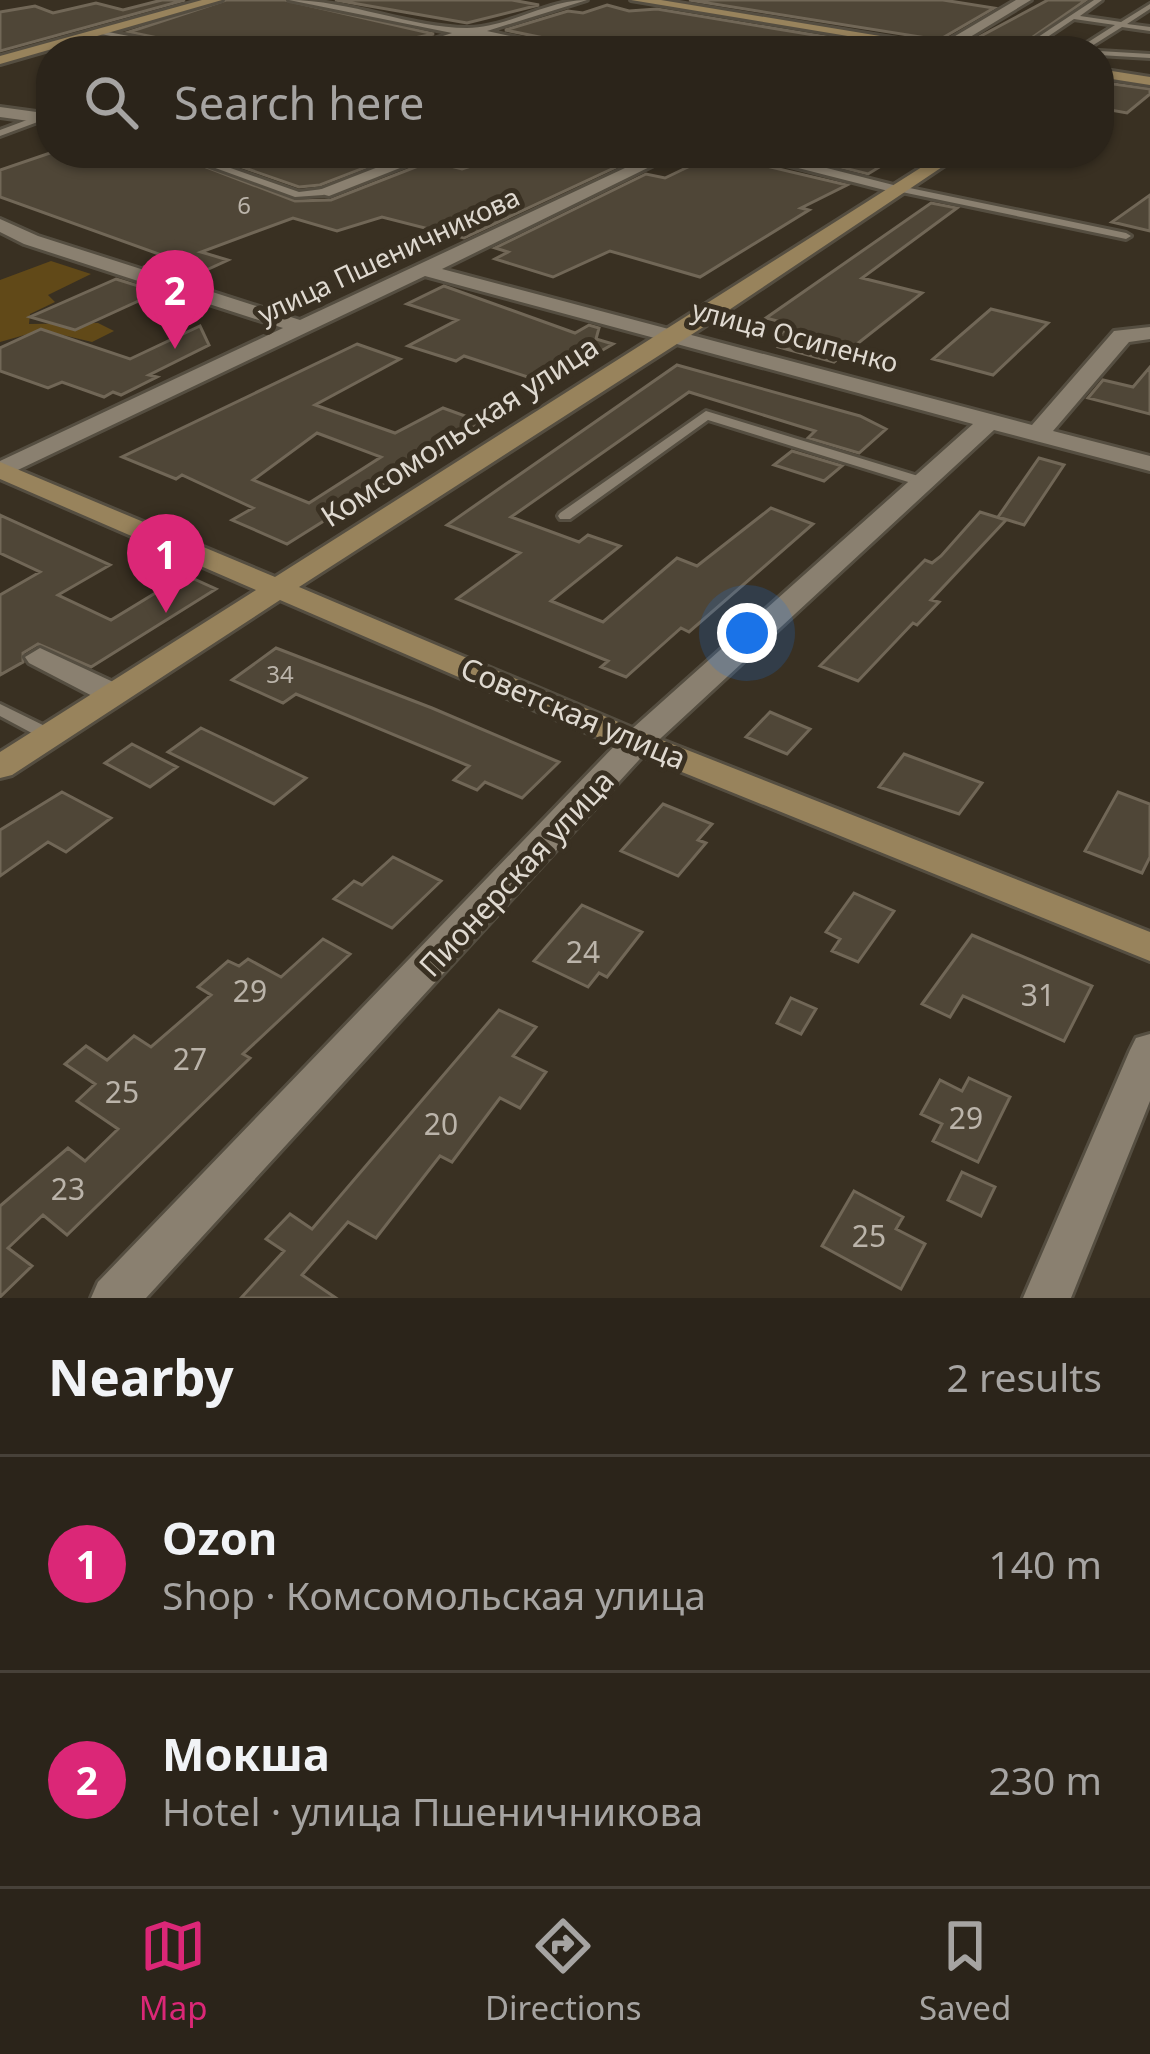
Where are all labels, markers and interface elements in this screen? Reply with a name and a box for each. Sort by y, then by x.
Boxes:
search box [36,36,1114,168]
icon: search [78,69,144,135]
text: Search here [174,72,424,133]
street label: улица Пшеничникова [251,178,525,332]
house number: 6 [237,188,251,221]
pin: 2 [136,250,214,349]
street label: улица Осипенко [688,290,902,381]
street label: Комсомольская улица [313,326,606,536]
pin: 1 [127,514,205,613]
your location [717,603,777,663]
street label: Советская улица [455,647,692,779]
house number: 34 [266,657,294,690]
street label: Пионерская улица [409,761,622,985]
house number: 24 [566,931,600,972]
house number: 29 [233,970,267,1011]
house number: 31 [1021,974,1055,1015]
house number: 27 [173,1038,207,1079]
house number: 25 [105,1071,139,1112]
house number: 29 [949,1097,983,1138]
house number: 20 [424,1103,458,1144]
house number: 23 [51,1168,85,1209]
house number: 25 [852,1215,886,1256]
text: Nearby [48,1341,234,1411]
text: 2 results [947,1350,1102,1403]
text: Ozon [162,1507,277,1568]
text: 1 [76,1537,98,1590]
text: 140 m [988,1537,1102,1590]
text: Shop · Комсомольская улица [162,1568,706,1621]
text: Мокша [162,1723,330,1784]
text: 2 [76,1753,98,1806]
text: 230 m [988,1753,1102,1806]
text: Hotel · улица Пшеничникова [162,1784,703,1837]
tab: Map [139,1913,207,2030]
tab: Directions [485,1913,642,2030]
tab: Saved [919,1913,1011,2030]

